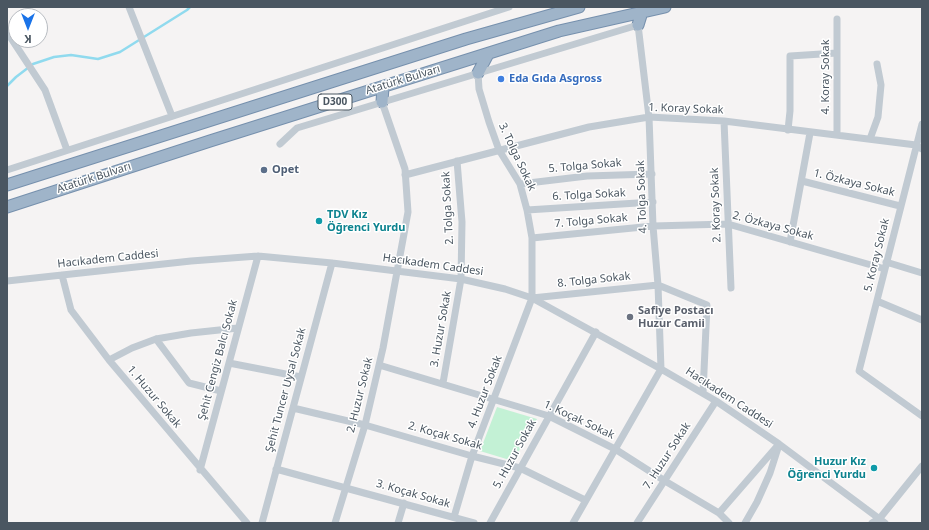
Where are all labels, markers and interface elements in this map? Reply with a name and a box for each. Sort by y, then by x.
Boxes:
north arrow [8,8,48,48]
text: K [24,32,32,47]
street label: 4. Koray Sokak [819,39,833,115]
street label: Atatürk Bulvarı [364,62,442,98]
place label: Eda Gıda Asgross [509,72,602,86]
marker: Eda Gıda Asgross [496,74,506,84]
road number: D300 [318,94,352,110]
street label: 1. Koray Sokak [648,101,724,117]
street label: 3. Tolga Sokak [496,121,538,193]
street label: 5. Tolga Sokak [548,156,622,176]
street label: Atatürk Bulvarı [55,160,133,196]
street label: 4. Tolga Sokak [634,160,650,234]
place label: Opet [272,163,299,177]
marker: Opet [259,165,269,175]
street label: 2. Koray Sokak [708,167,724,243]
street label: 1. Özkaya Sokak [812,167,896,199]
street label: 2. Tolga Sokak [439,171,457,245]
street label: 6. Tolga Sokak [552,186,626,204]
place label: TDV Kız Öğrenci Yurdu [327,208,405,234]
street label: 2. Özkaya Sokak [731,209,815,243]
street label: 7. Tolga Sokak [554,211,628,231]
marker: TDV Kız Öğrenci Yurdu [314,216,324,226]
street label: 5. Koray Sokak [862,217,892,293]
street label: Hacıkadem Caddesi [57,247,159,271]
street label: Hacıkadem Caddesi [382,251,484,279]
street label: 8. Tolga Sokak [557,270,631,290]
street label: 3. Huzur Sokak [428,290,454,368]
street label: Şehit Cengiz Balcı Sokak [196,298,240,422]
place label: Safiye Postacı Huzur Camii [638,304,713,330]
marker: Safiye Postacı Huzur Camii [625,312,635,322]
street label: Şehit Tuncer Uysal Sokak [263,326,309,454]
street label: 4. Huzur Sokak [465,354,505,430]
street label: 2. Huzur Sokak [344,356,376,434]
street label: 1. Huzur Sokak [124,363,184,431]
street label: Hacıkadem Caddesi [683,365,775,431]
street label: 1. Koçak Sokak [542,398,616,442]
street label: 5. Huzur Sokak [491,417,539,491]
street label: 2. Koçak Sokak [406,419,484,453]
street label: 7. Huzur Sokak [640,420,694,492]
place label: Huzur Kız Öğrenci Yurdu [788,455,866,481]
marker: Huzur Kız Öğrenci Yurdu [869,463,879,473]
street label: 3. Koçak Sokak [374,477,452,511]

